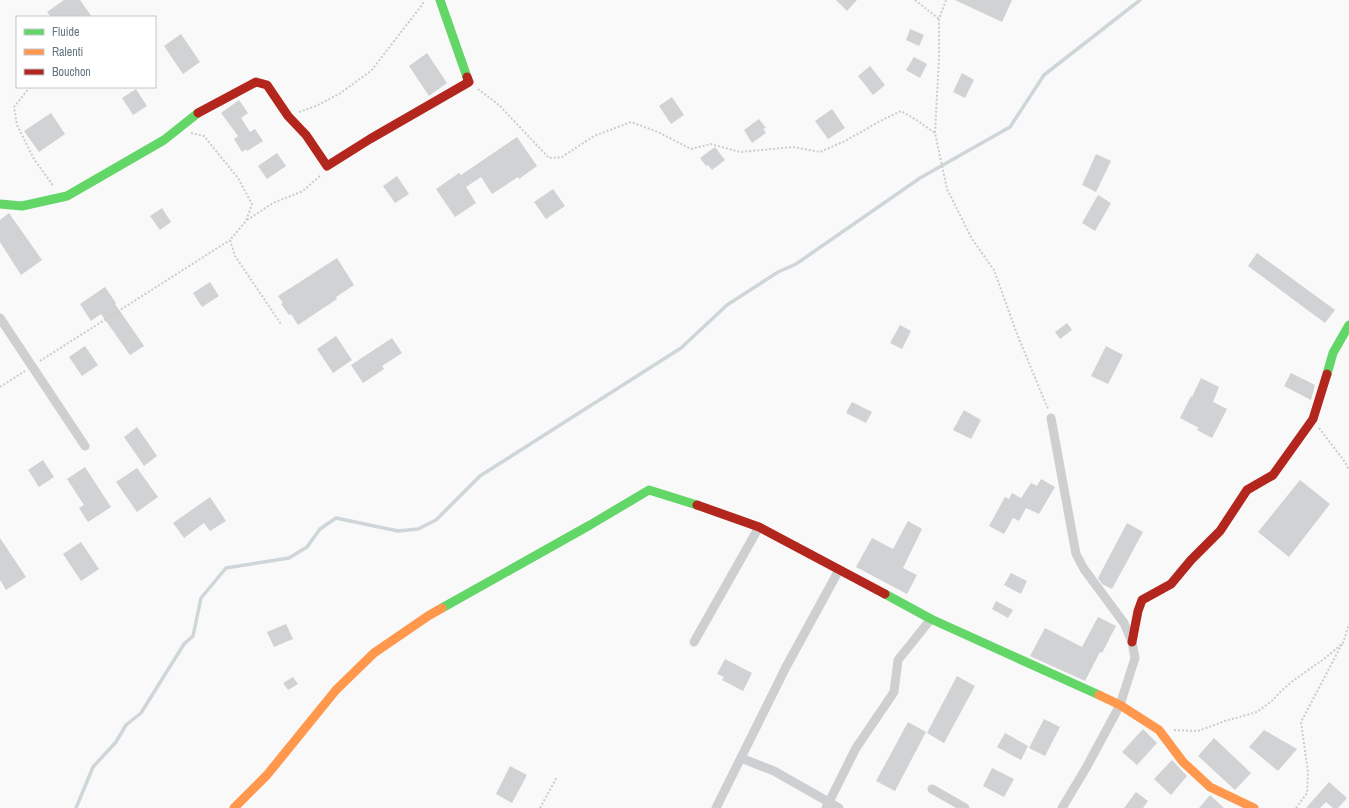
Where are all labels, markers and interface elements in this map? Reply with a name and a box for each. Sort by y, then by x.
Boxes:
legend [16,16,156,88]
text: Fluide [52,24,79,40]
text: Ralenti [52,44,83,60]
text: Bouchon [52,64,91,80]

